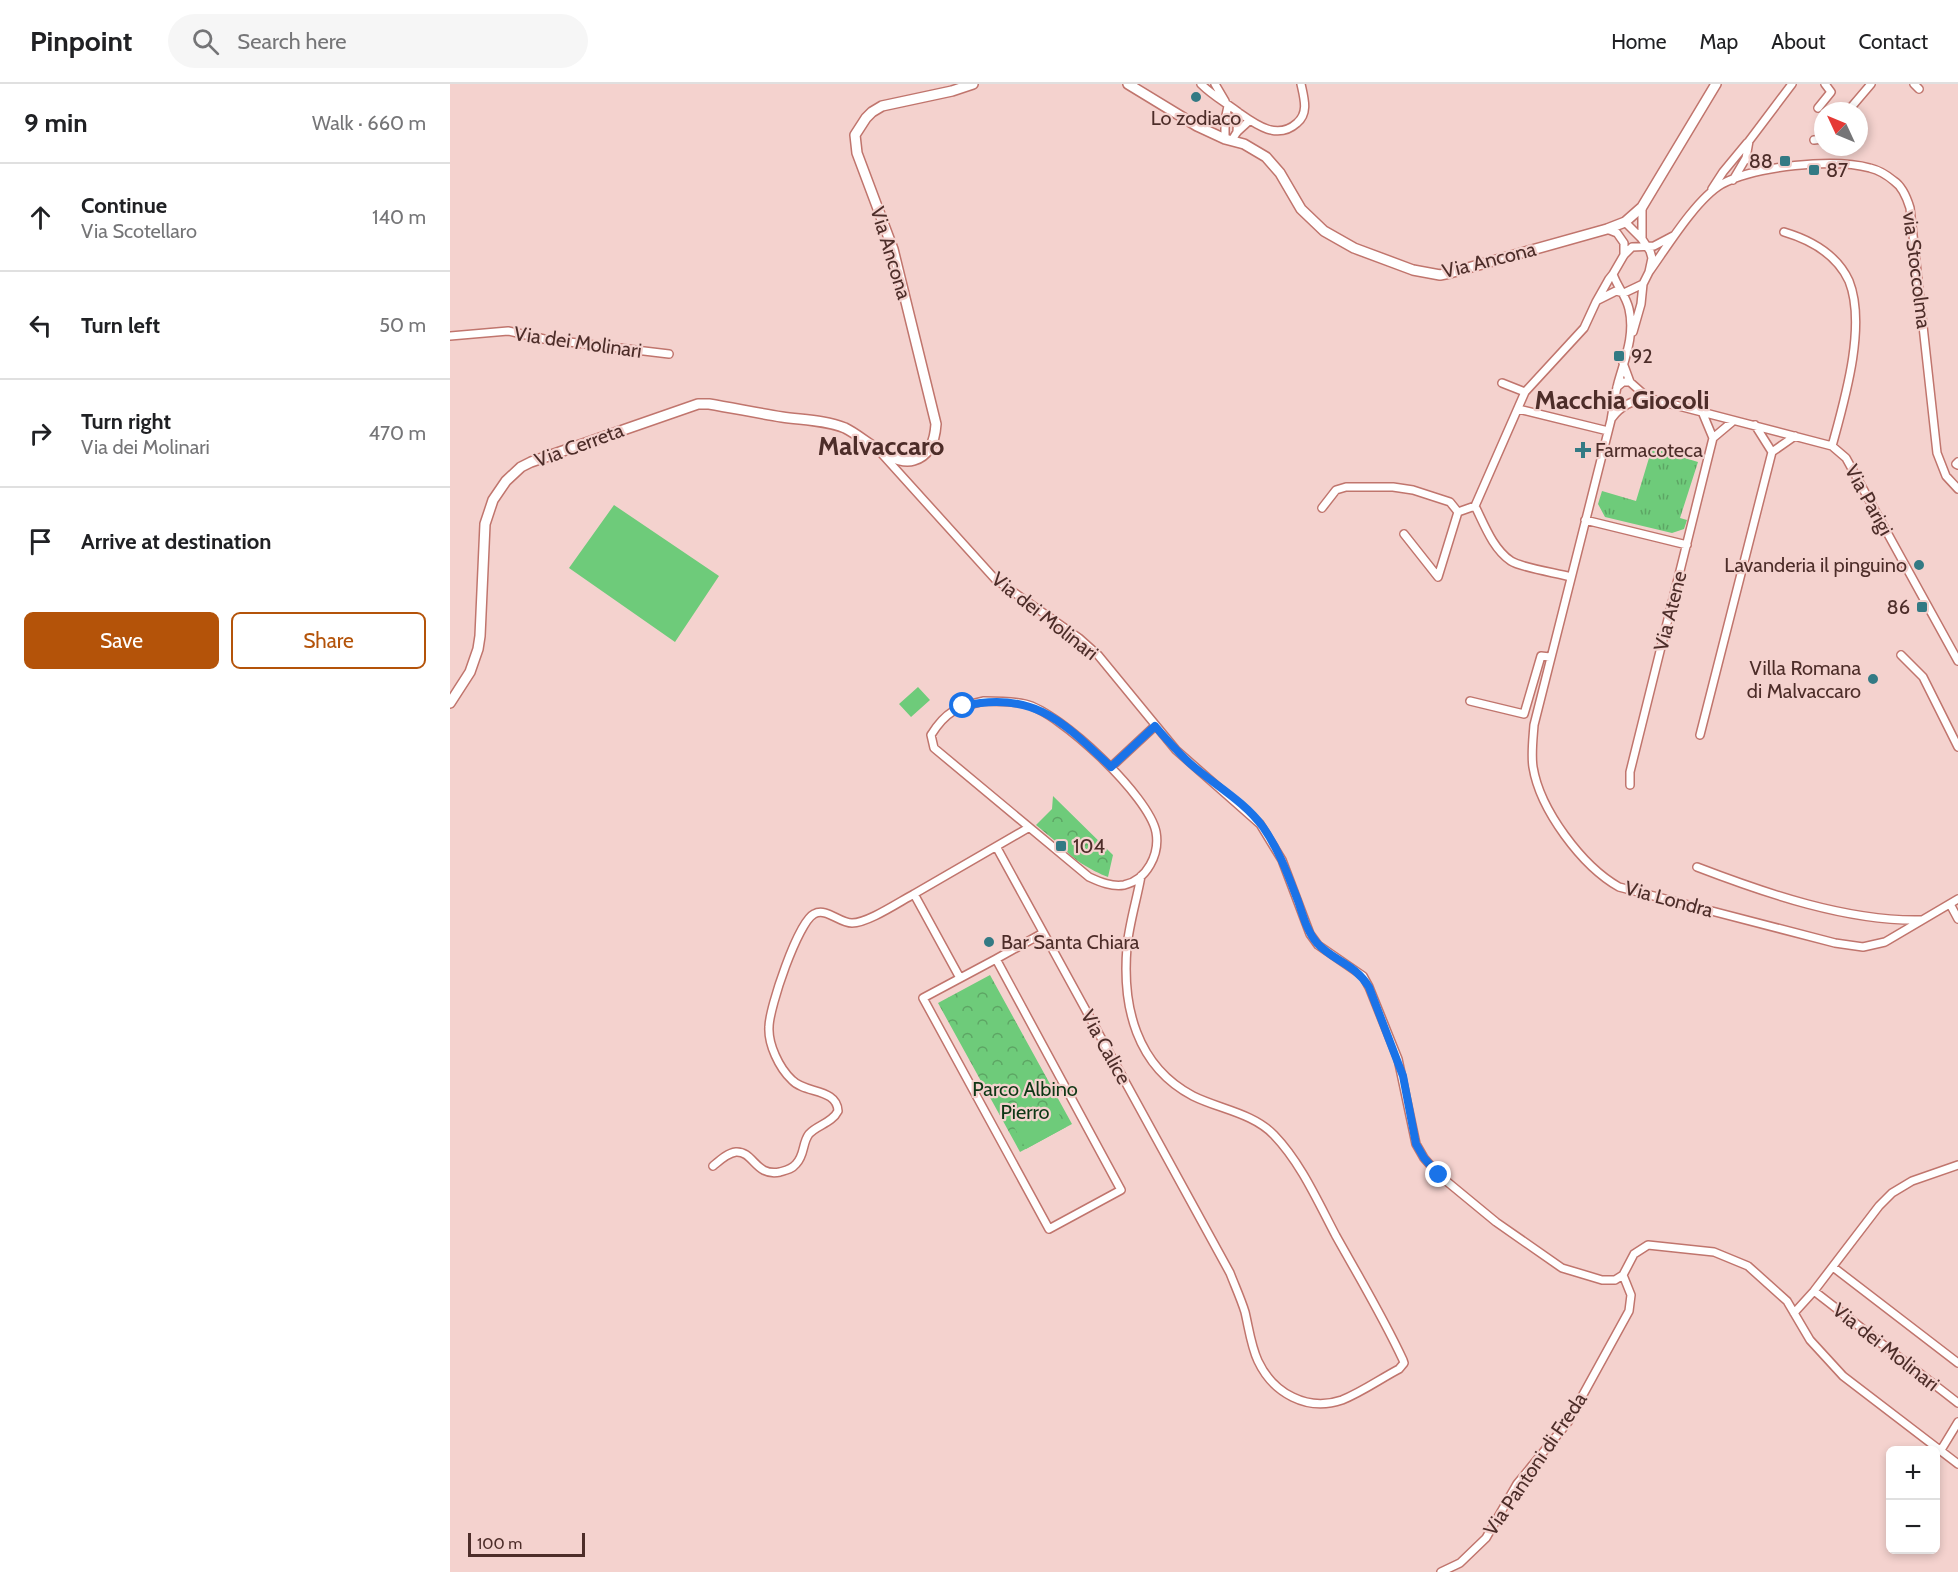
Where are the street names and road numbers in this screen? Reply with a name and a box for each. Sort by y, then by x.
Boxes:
street label: Via Ancona [866,204,917,303]
street label: via Stoccolma [1898,210,1936,330]
street label: Via Ancona [1440,237,1539,283]
street label: Via dei Molinari [513,321,643,363]
street label: Via Cerreta [531,418,627,472]
street label: Via Parigi [1840,460,1898,540]
street label: Via dei Molinari [987,567,1103,665]
street label: Via Atene [1648,569,1692,653]
street label: Via Londra [1622,876,1716,922]
street label: Via Calice [1076,1006,1136,1088]
street label: Via dei Molinari [1828,1298,1944,1396]
street label: Via Pantoni di Freda [1478,1388,1592,1540]

